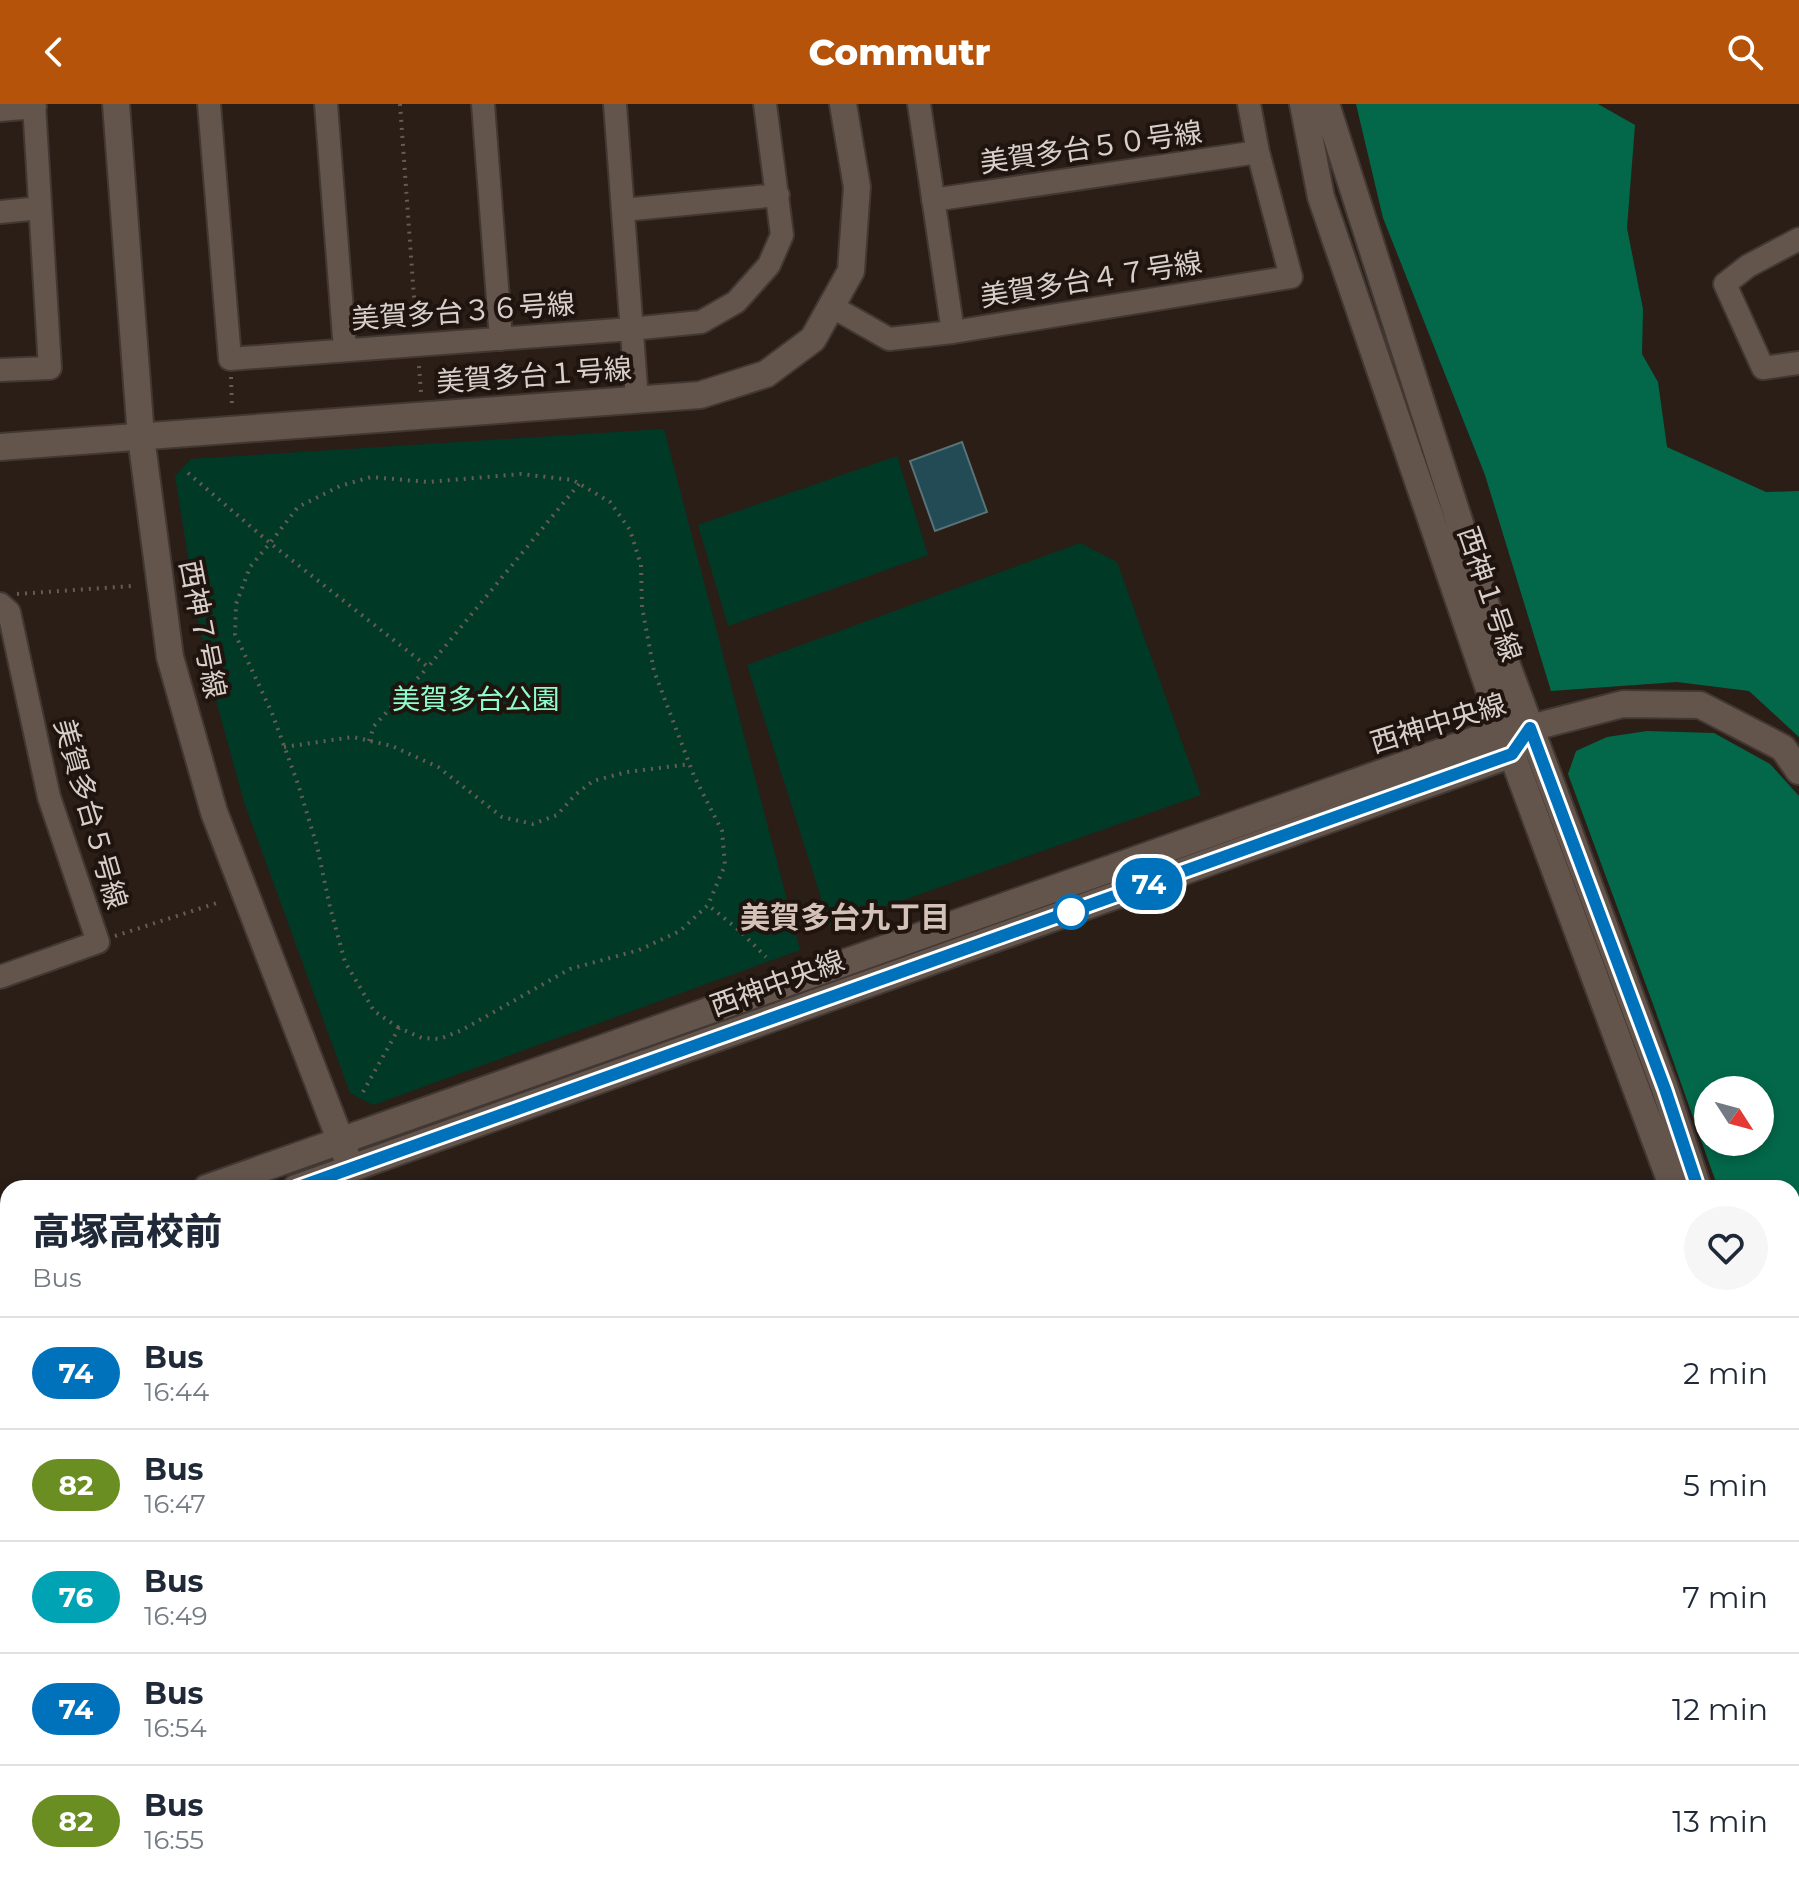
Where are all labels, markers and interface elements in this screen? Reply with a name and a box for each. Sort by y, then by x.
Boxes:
icon: back [32,30,76,74]
text: Commutr [809,30,990,74]
icon: search [1723,30,1767,74]
street label: 美賀多台５０号線 [978,115,1204,179]
street label: 美賀多台４７号線 [978,245,1204,313]
street label: 美賀多台３６号線 [350,286,576,336]
street label: 美賀多台１号線 [435,351,633,399]
street label: 西神１号線 [1451,522,1529,666]
street label: 西神７号線 [173,557,233,701]
park label: 美賀多台公園 [392,682,560,716]
street label: 西神中央線 [1366,686,1510,760]
street label: 美賀多台５号線 [48,715,134,913]
line badge: 74 [1113,858,1185,910]
text: 74 [1132,867,1166,901]
unlabelled marker [1054,895,1088,929]
district label: 美賀多台九丁目 [740,899,950,936]
street label: 西神中央線 [705,943,849,1023]
north arrow [1694,1076,1774,1156]
map controls [1694,1076,1774,1156]
button: heart [1684,1206,1768,1290]
text: 高塚高校前 [32,1208,222,1255]
text: Bus [32,1262,82,1294]
text: Bus [144,1339,204,1376]
text: 2 min [1683,1355,1768,1392]
text: 74 [59,1356,93,1390]
text: 16:44 [144,1376,209,1408]
text: Bus [144,1451,204,1488]
text: 5 min [1683,1467,1768,1504]
text: 82 [58,1468,94,1502]
text: 16:47 [144,1488,206,1520]
text: Bus [144,1563,204,1600]
text: 7 min [1682,1579,1768,1616]
text: 76 [59,1580,93,1614]
text: 16:49 [144,1600,208,1632]
text: Bus [144,1675,204,1712]
text: 12 min [1672,1691,1768,1728]
text: 74 [59,1692,93,1726]
text: 16:54 [144,1712,207,1744]
text: Bus [144,1787,204,1824]
text: 13 min [1672,1803,1768,1840]
text: 82 [58,1804,94,1838]
text: 16:55 [144,1824,204,1856]

